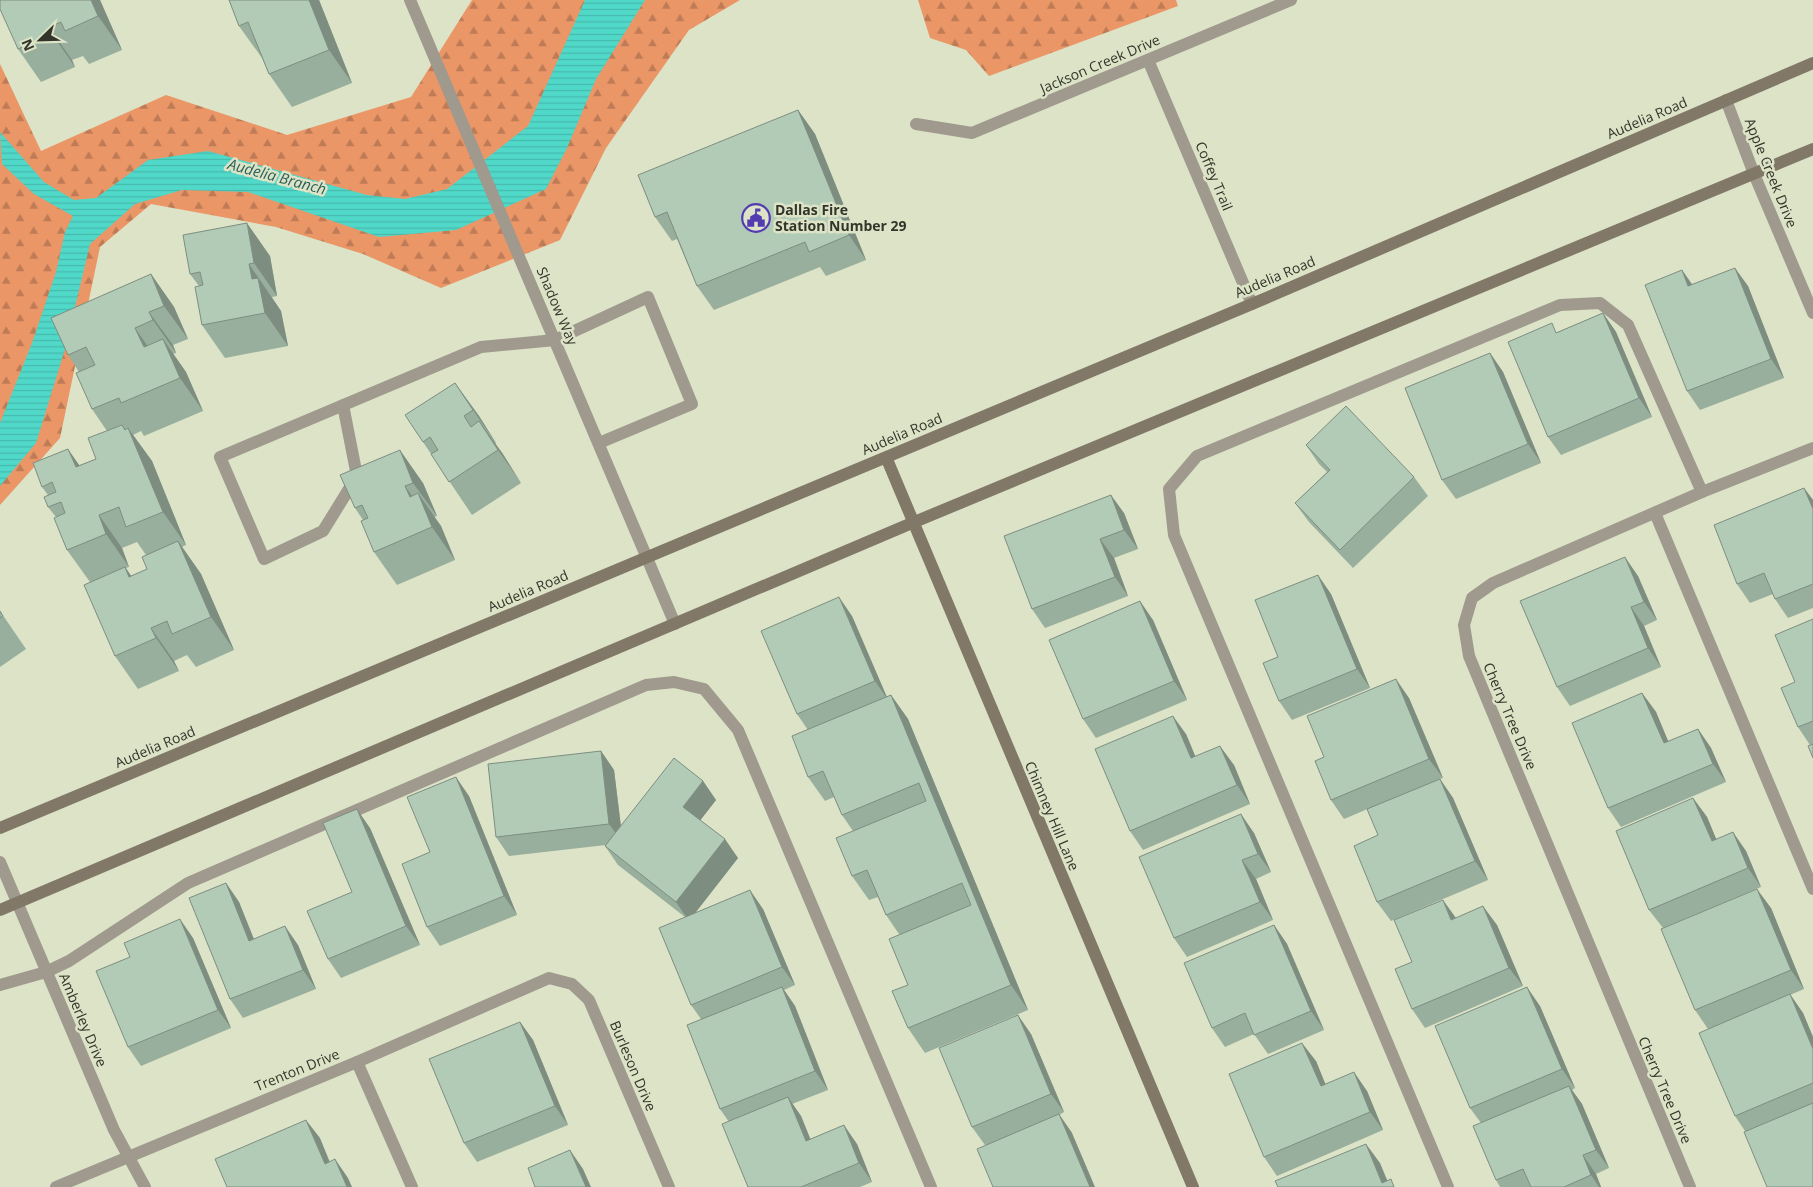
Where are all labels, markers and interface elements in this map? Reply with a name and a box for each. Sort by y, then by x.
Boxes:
north arrow [15,15,65,65]
street label: Jackson Creek Drive [1035,30,1163,98]
text: N [17,36,39,54]
street label: Audelia Road [1604,92,1690,143]
street label: Apple Creek Drive [1741,115,1802,231]
street label: Coffey Trail [1191,138,1238,213]
water label: Audelia Branch [225,153,328,199]
place label: Dallas Fire Station Number 29 [775,200,907,235]
public building icon: Dallas Fire Station Number 29 [741,203,771,233]
street label: Audelia Road [1232,251,1318,302]
street label: Shadow Way [532,264,583,349]
street label: Audelia Road [859,408,945,459]
street label: Audelia Road [485,565,571,616]
street label: Cherry Tree Drive [1479,659,1542,772]
street label: Audelia Road [112,721,198,772]
street label: Chimney Hill Lane [1021,758,1084,874]
street label: Amberley Drive [55,970,112,1070]
street label: Burleson Drive [606,1018,661,1114]
street label: Cherry Tree Drive [1634,1033,1697,1146]
street label: Trenton Drive [252,1044,342,1095]

